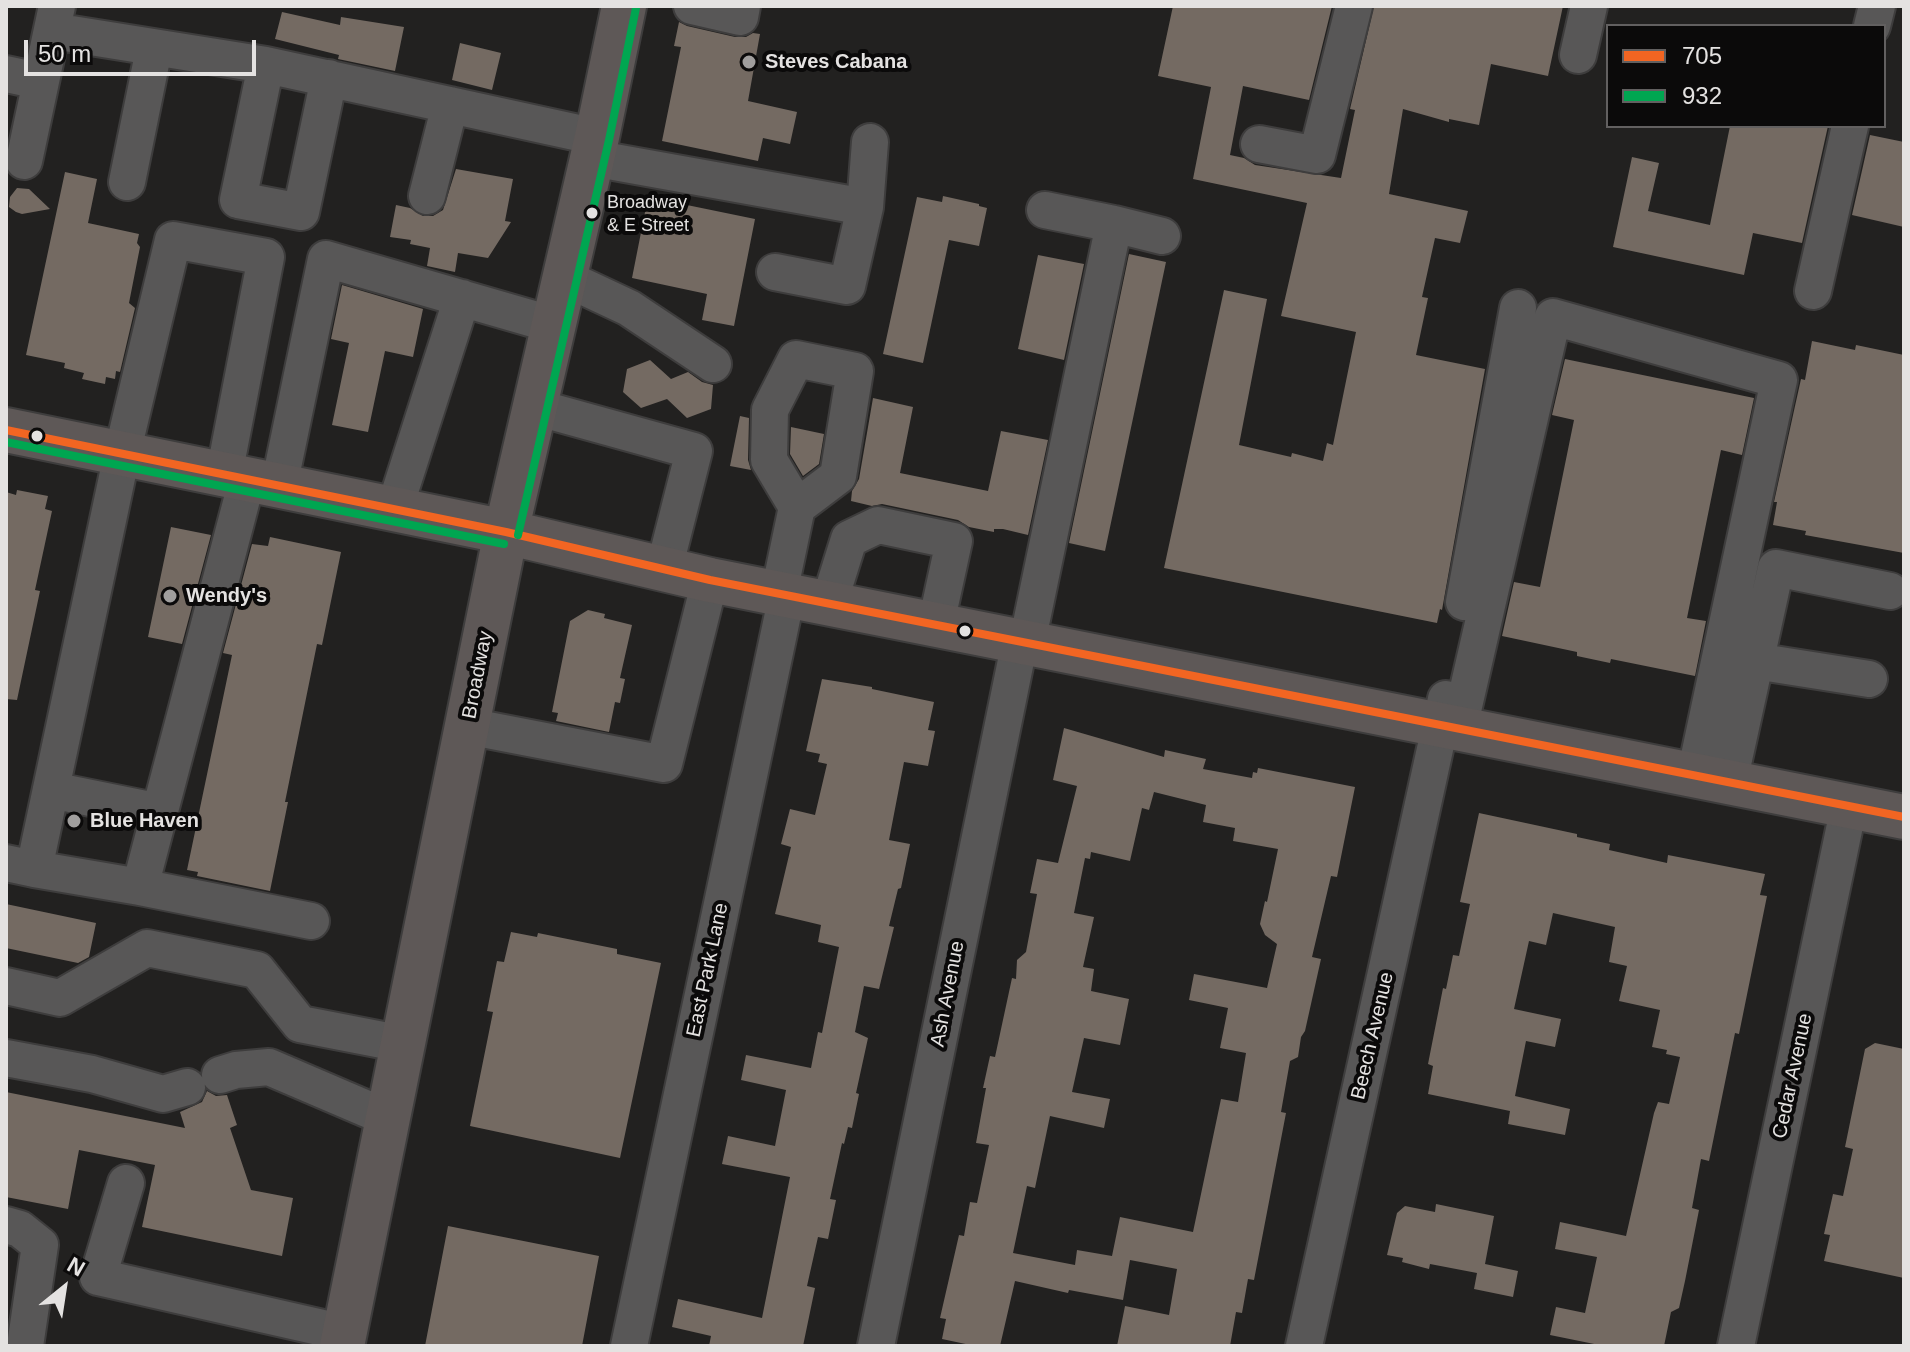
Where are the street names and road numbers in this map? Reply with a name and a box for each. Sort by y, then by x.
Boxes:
street label: Broadway [458,629,498,721]
street label: East Park Lane [682,901,734,1039]
street label: Ash Avenue [926,939,970,1049]
street label: Beech Avenue [1347,970,1399,1102]
street label: Cedar Avenue [1768,1011,1818,1141]

